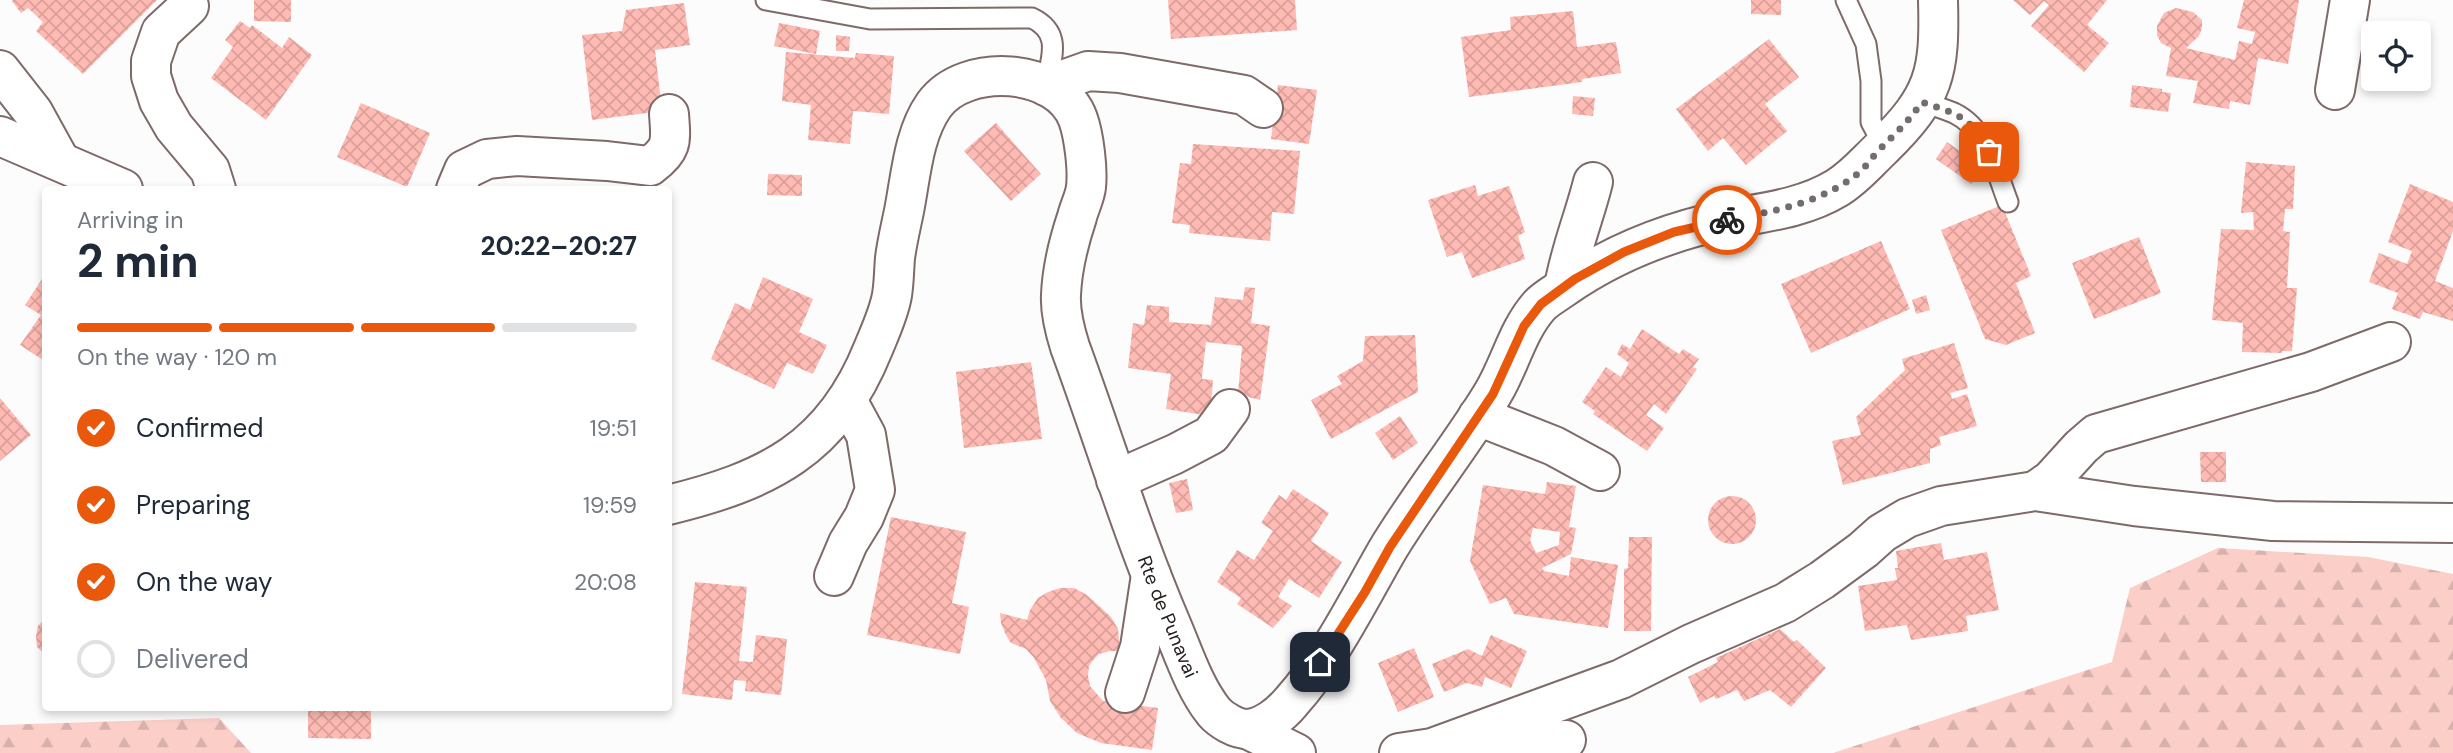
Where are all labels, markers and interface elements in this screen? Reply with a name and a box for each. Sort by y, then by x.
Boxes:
map controls [2361,21,2431,91]
button: locate [2361,21,2431,91]
pin [1959,122,2019,182]
icon: bag [1970,133,2008,171]
courier [1692,185,1762,255]
icon: bike [1708,201,1746,239]
text: Arriving in [77,205,183,235]
text: 20:22–20:27 [481,229,637,263]
text: 2 min [77,231,199,291]
text: On the way · 120 m [77,342,277,372]
icon: check [77,409,115,447]
text: Confirmed [136,411,263,445]
text: 19:51 [590,413,637,443]
icon: check [77,486,115,524]
text: Preparing [136,488,251,522]
text: 19:59 [583,490,637,520]
street label: Rte de Punavai [1132,552,1204,682]
icon: check [77,563,115,601]
text: On the way [136,565,272,599]
text: 20:08 [574,567,637,597]
pin [1290,632,1350,692]
text: Delivered [136,642,249,676]
icon: home [1301,643,1339,681]

